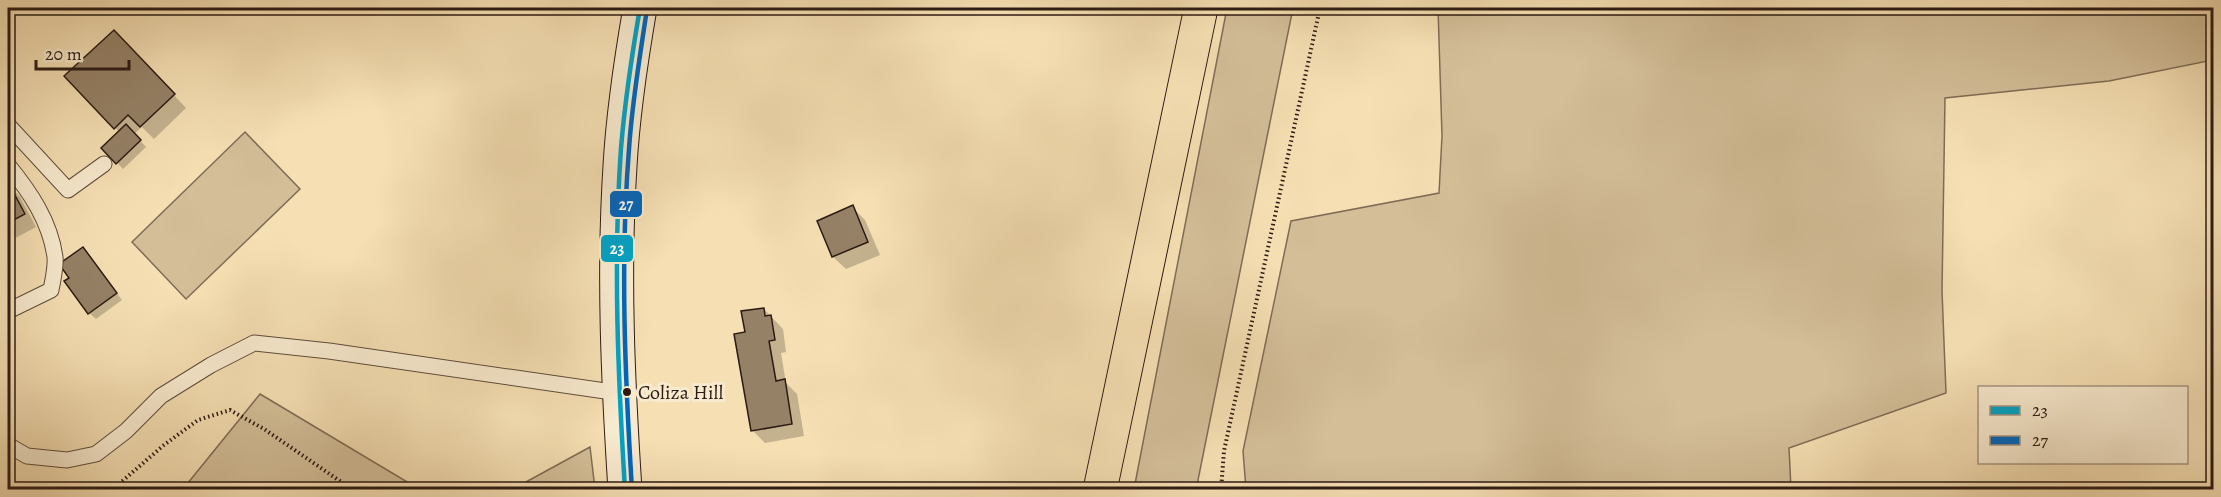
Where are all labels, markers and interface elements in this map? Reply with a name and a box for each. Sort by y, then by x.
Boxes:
scale bar [36,33,129,71]
text: 20 m [45,42,82,66]
line badge: 27 [609,190,643,218]
text: 27 [619,194,633,216]
line badge: 23 [600,234,634,263]
text: 23 [610,238,624,260]
place label: Coliza Hill [638,379,723,406]
marker: Coliza Hill [621,386,633,398]
legend [1978,386,2188,464]
text: 23 [2032,398,2048,422]
text: 27 [2032,428,2049,452]

